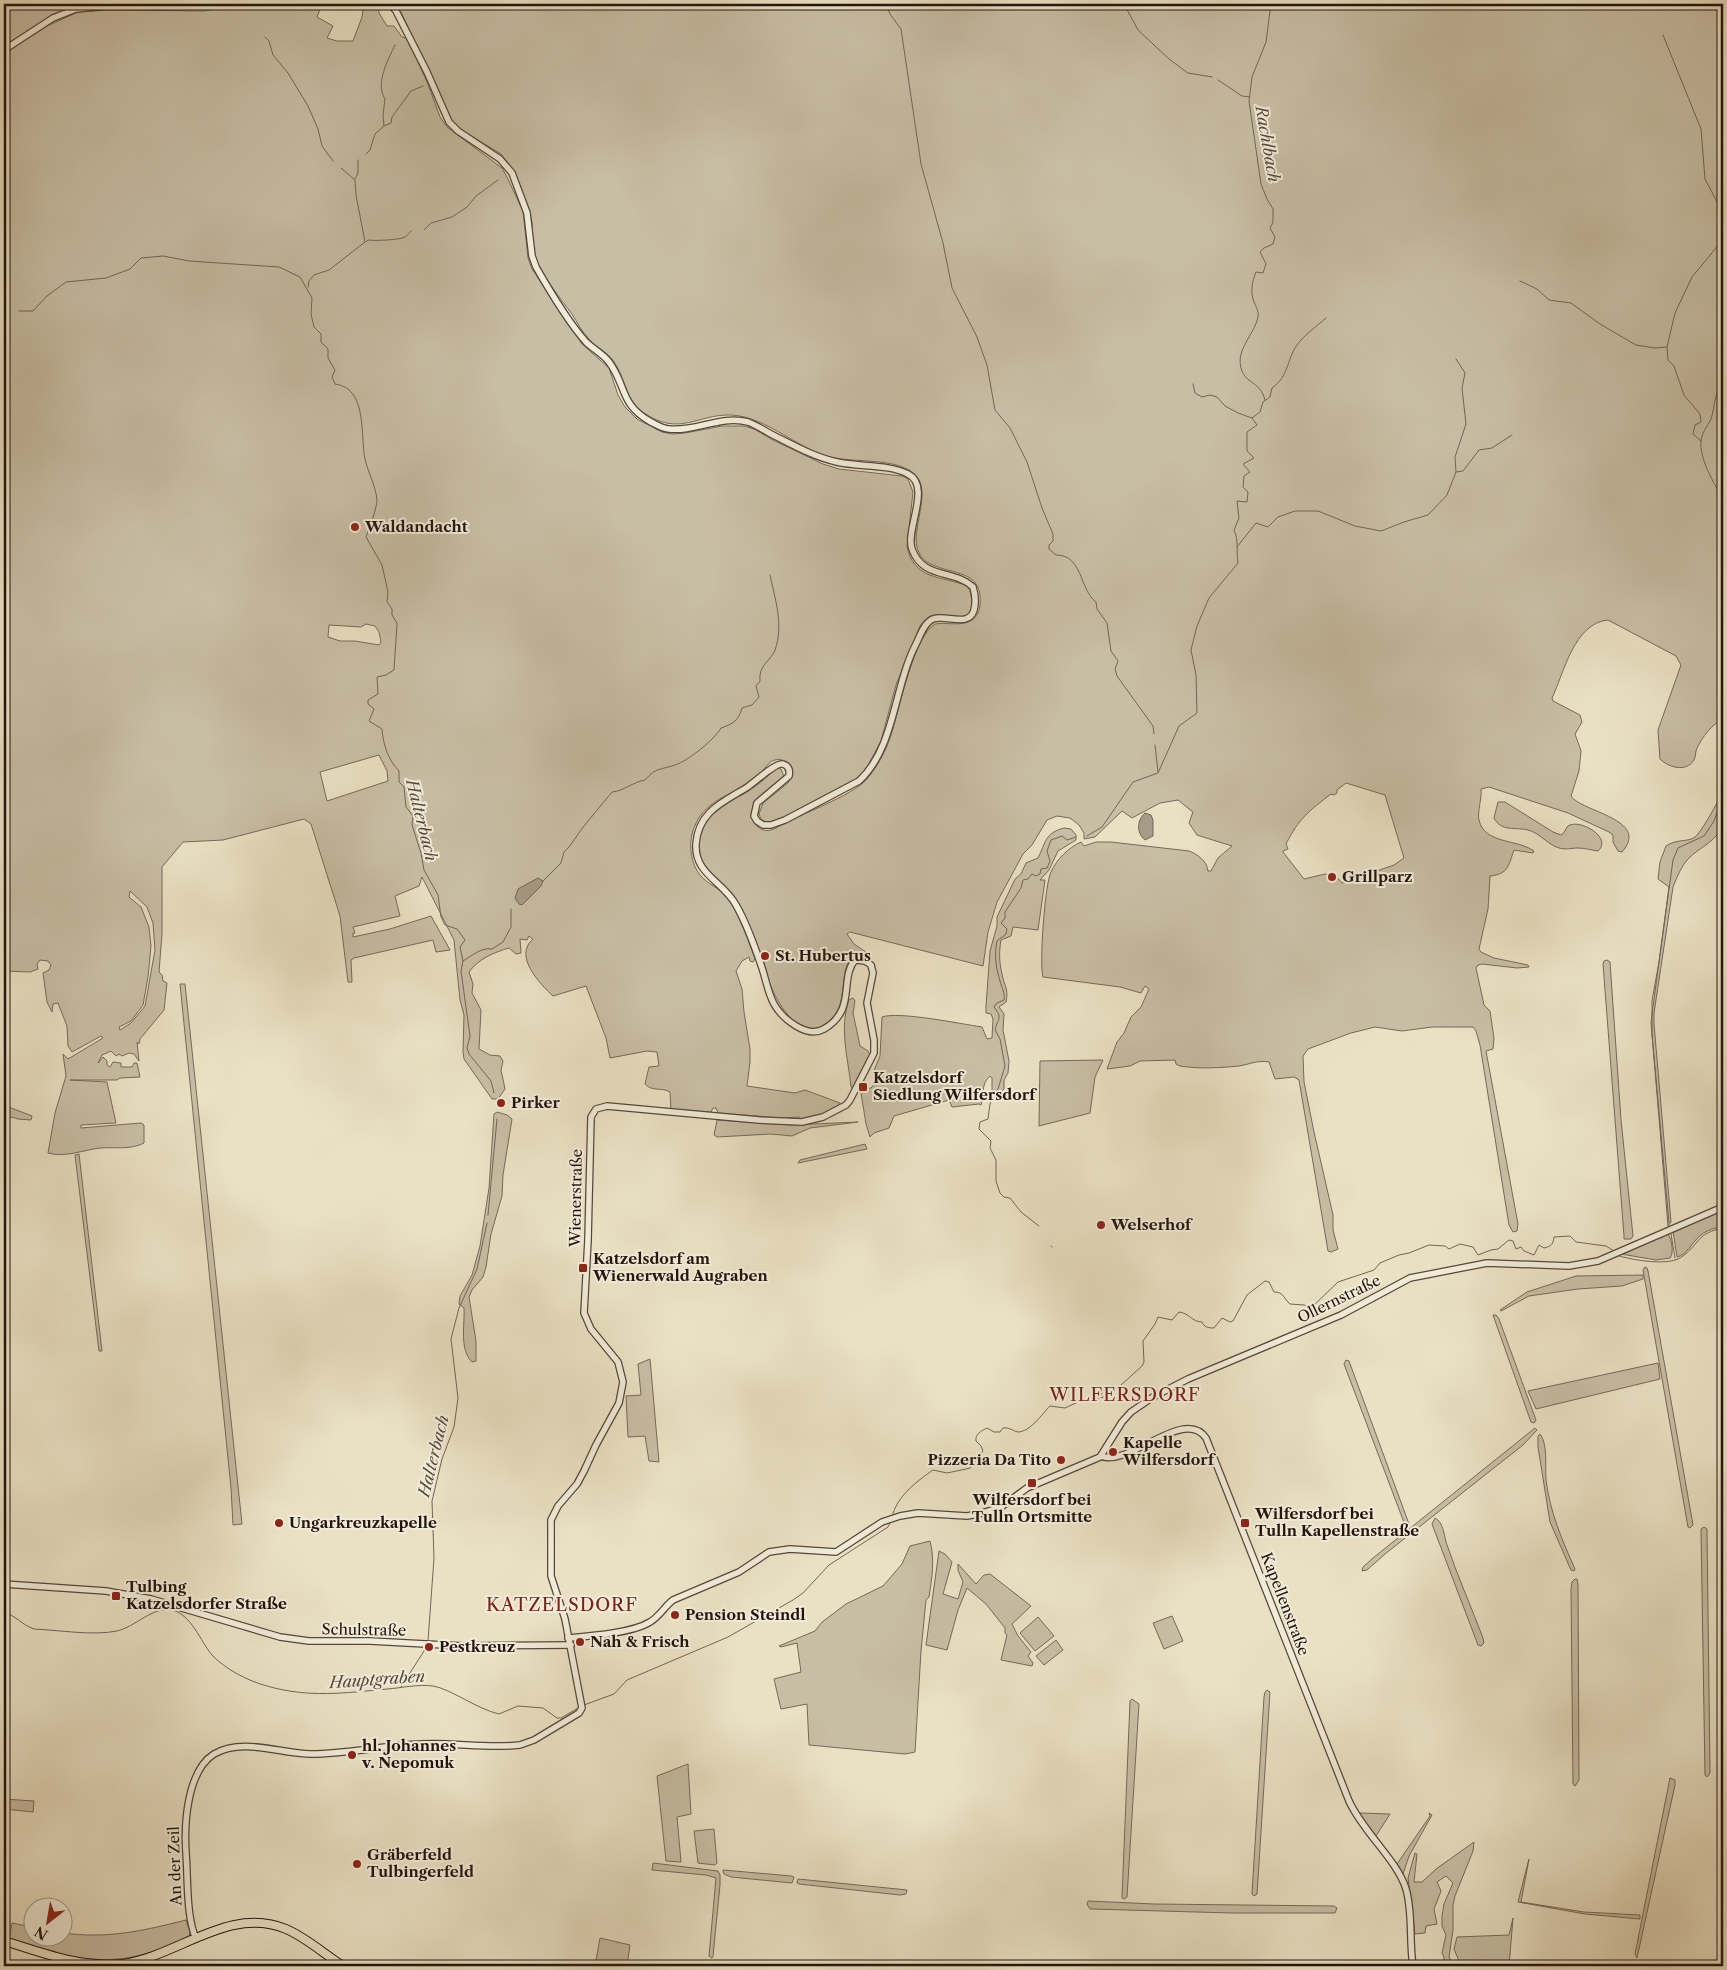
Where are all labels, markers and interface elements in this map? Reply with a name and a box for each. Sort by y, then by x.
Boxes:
water label: Rachlbach [1251,102,1285,184]
place label: Waldandacht [364,517,468,536]
marker: Waldandacht [349,521,361,533]
water label: Halterbach [402,775,442,863]
place label: Grillparz [1342,867,1413,886]
marker: Grillparz [1326,871,1338,883]
place label: St. Hubertus [775,946,871,965]
marker: St. Hubertus [759,950,771,962]
place label: Katzelsdorf Siedlung Wilfersdorf [873,1068,1038,1104]
marker: Katzelsdorf Siedlung Wilfersdorf [857,1081,869,1093]
place label: Pirker [511,1093,560,1112]
marker: Pirker [495,1097,507,1109]
street label: Wienerstraße [565,1149,586,1248]
place label: Welserhof [1110,1215,1194,1234]
marker: Welserhof [1095,1219,1107,1231]
place label: Katzelsdorf am Wienerwald Augraben [592,1249,768,1285]
marker: Katzelsdorf am Wienerwald Augraben [577,1262,589,1274]
street label: Ollernstraße [1294,1270,1383,1327]
district label: WILFERSDORF [1048,1384,1201,1406]
water label: Halterbach [413,1413,453,1501]
place label: Kapelle Wilfersdorf [1122,1433,1217,1469]
marker: Kapelle Wilfersdorf [1107,1446,1119,1458]
place label: Pizzeria Da Tito [928,1450,1051,1469]
marker: Pizzeria Da Tito [1055,1454,1067,1466]
marker: Wilfersdorf bei Tulln Ortsmitte [1026,1477,1038,1489]
place label: Wilfersdorf bei Tulln Ortsmitte [972,1490,1092,1526]
place label: Wilfersdorf bei Tulln Kapellenstraße [1254,1504,1419,1540]
place label: Ungarkreuzkapelle [289,1513,437,1532]
marker: Ungarkreuzkapelle [273,1517,285,1529]
marker: Wilfersdorf bei Tulln Kapellenstraße [1239,1517,1251,1529]
street label: Kapellenstraße [1257,1550,1314,1658]
place label: Tulbing Katzelsdorfer Straße [126,1577,287,1613]
marker: Tulbing Katzelsdorfer Straße [110,1590,122,1602]
district label: KATZELSDORF [486,1594,638,1616]
place label: Pension Steindl [685,1605,806,1624]
marker: Pension Steindl [669,1609,681,1621]
street label: Schulstraße [322,1619,407,1640]
place label: Nah & Frisch [590,1632,690,1651]
marker: Nah & Frisch [574,1636,586,1648]
place label: Pestkreuz [439,1637,515,1656]
marker: Pestkreuz [423,1641,435,1653]
water label: Hauptgraben [326,1666,426,1692]
place label: hl. Johannes v. Nepomuk [361,1736,456,1772]
marker: hl. Johannes v. Nepomuk [346,1749,358,1761]
street label: An der Zeil [164,1825,185,1907]
place label: Gräberfeld Tulbingerfeld [367,1845,474,1881]
marker: Gräberfeld Tulbingerfeld [351,1858,363,1870]
north arrow [22,1898,72,1948]
text: N [31,1922,51,1944]

